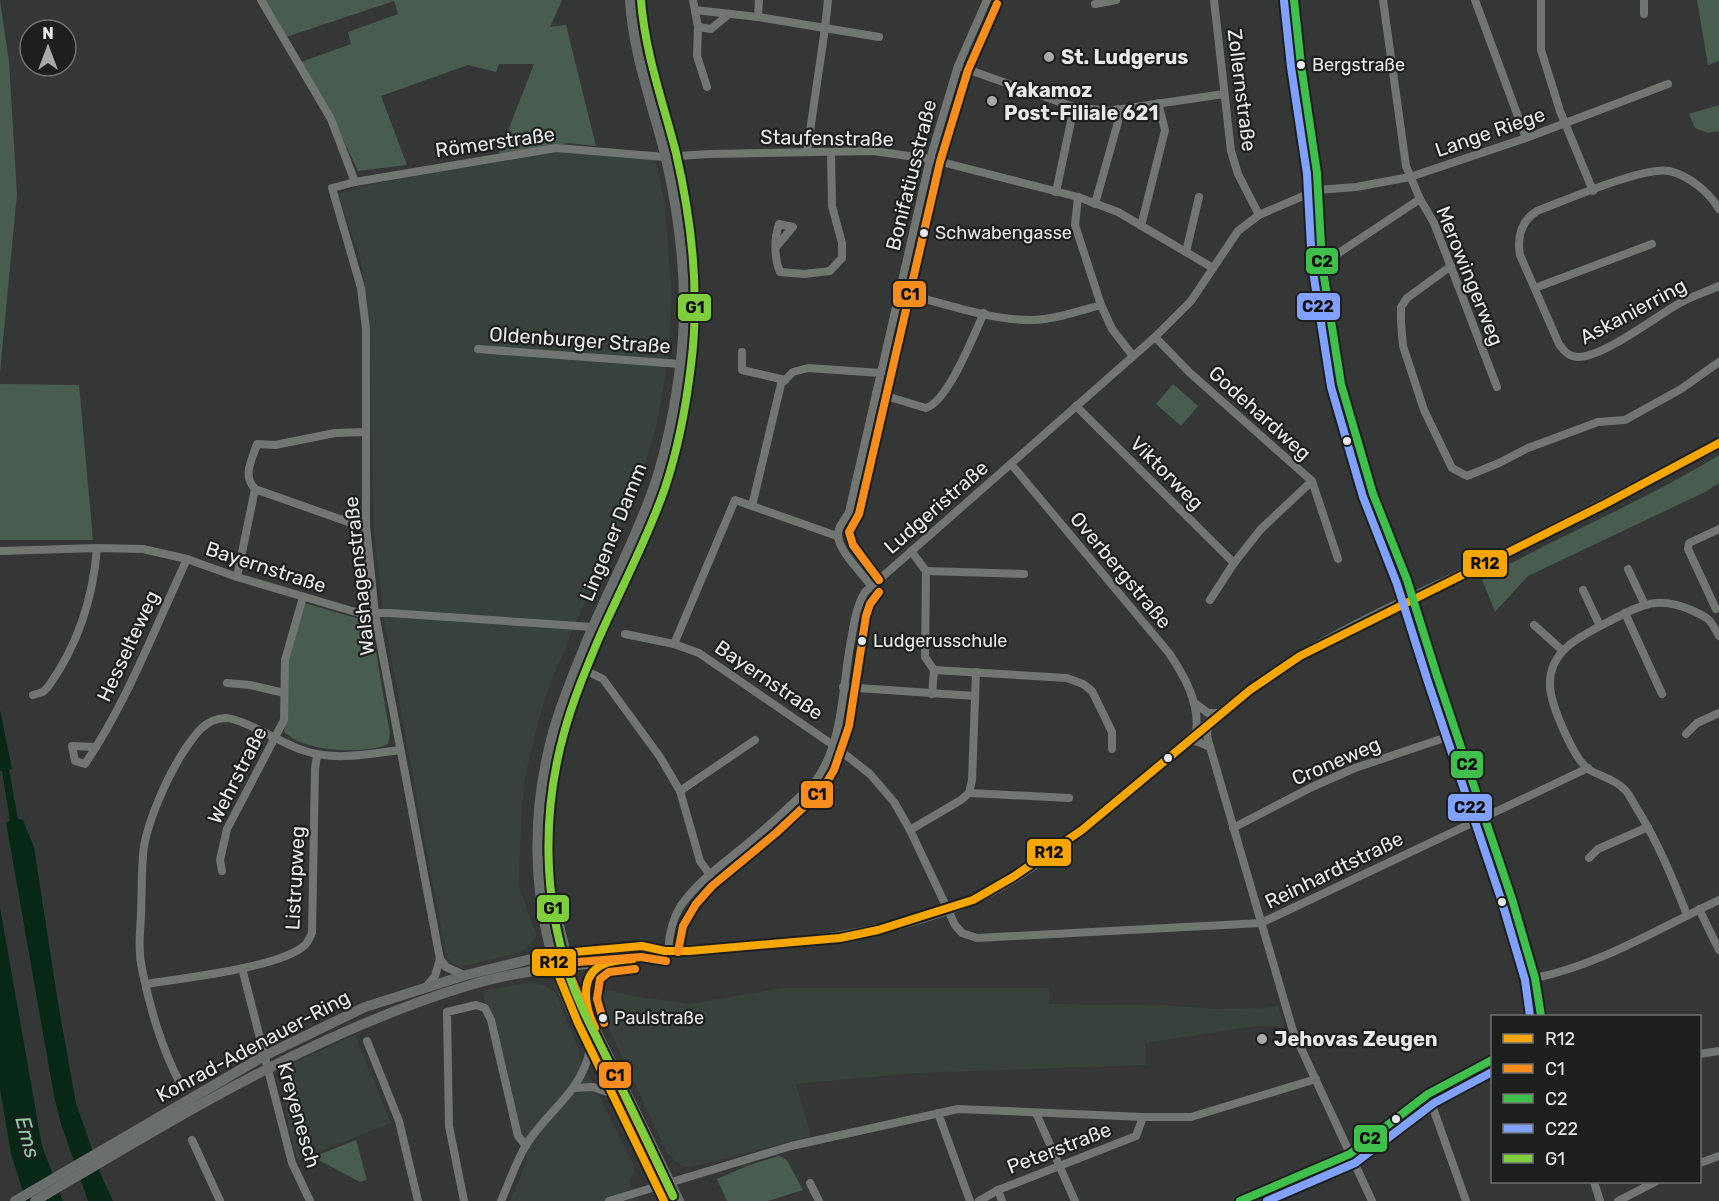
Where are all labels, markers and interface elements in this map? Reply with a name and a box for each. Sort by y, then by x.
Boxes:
north arrow [18,18,78,78]
text: N [42,24,54,43]
street label: Zollernstraße [1223,27,1261,153]
place label: St. Ludgerus [1061,45,1188,69]
marker: St. Ludgerus [1042,50,1056,64]
place label: Bergstraße [1312,54,1405,76]
marker: Bergstraße [1295,59,1307,71]
place label: Yakamoz Post-Filiale 621 [1004,78,1159,125]
marker: Yakamoz Post-Filiale 621 [985,94,999,108]
street label: Bonifatiusstraße [881,97,941,253]
street label: Lange Riege [1432,102,1548,162]
street label: Römerstraße [434,122,556,162]
street label: Staufenstraße [760,125,894,151]
street label: Merowingerweg [1431,203,1509,349]
place label: Schwabengasse [935,222,1072,244]
marker: Schwabengasse [918,227,930,239]
line badge: C2 [1305,247,1339,275]
text: C2 [1311,252,1333,271]
street label: Askanierring [1576,273,1690,349]
line badge: C1 [892,280,927,308]
text: C1 [900,285,920,304]
line badge: C22 [1296,292,1341,321]
line badge: G1 [677,293,712,322]
text: C22 [1302,297,1334,316]
text: G1 [685,298,705,317]
street label: Oldenburger Straße [488,322,672,358]
street label: Godehardweg [1204,361,1316,465]
street label: Viktorweg [1125,431,1209,515]
unlabelled marker [1341,435,1353,447]
street label: Ludgeristraße [879,455,993,559]
street label: Lingener Damm [574,459,652,605]
street label: Walshagenstraße [339,495,379,657]
street label: Overbergstraße [1065,507,1177,633]
street label: Bayernstraße [203,536,329,598]
line badge: R12 [1462,549,1508,578]
text: R12 [1470,554,1500,573]
street label: Hesselteweg [92,587,164,705]
place label: Ludgerusschule [873,630,1007,652]
street label: Bayernstraße [710,635,828,725]
marker: Ludgerusschule [856,635,868,647]
street label: Wehrstraße [202,722,272,828]
street label: Croneweg [1288,732,1384,790]
line badge: C2 [1450,750,1484,779]
unlabelled marker [1162,752,1174,764]
text: C2 [1456,755,1478,774]
line badge: C1 [800,780,834,809]
text: C1 [807,785,827,804]
line badge: C22 [1447,793,1493,822]
text: C22 [1454,798,1486,817]
street label: Listrupweg [280,825,310,931]
street label: Reinhardtstraße [1261,826,1407,914]
line badge: R12 [1026,838,1072,867]
text: R12 [1034,843,1064,862]
line badge: G1 [536,894,570,923]
unlabelled marker [1496,896,1508,908]
text: G1 [543,899,563,918]
line badge: R12 [531,948,577,977]
text: R12 [539,953,569,972]
street label: Konrad-Adenauer-Ring [152,985,354,1107]
place label: Paulstraße [614,1007,704,1029]
marker: Paulstraße [597,1012,609,1024]
legend [1491,1015,1701,1183]
place label: Jehovas Zeugen [1274,1027,1438,1051]
text: R12 [1545,1028,1575,1050]
marker: Jehovas Zeugen [1255,1032,1269,1046]
text: C1 [1545,1058,1565,1080]
street label: Kreyenesch [272,1059,326,1171]
line badge: C1 [598,1061,632,1089]
text: C1 [605,1066,625,1085]
text: C2 [1545,1088,1568,1110]
water label: Ems [10,1113,46,1161]
unlabelled marker [1390,1113,1402,1125]
street label: Peterstraße [1003,1117,1115,1179]
text: C22 [1545,1118,1578,1140]
line badge: C2 [1353,1124,1388,1153]
text: C2 [1359,1129,1381,1148]
text: G1 [1545,1148,1565,1170]

